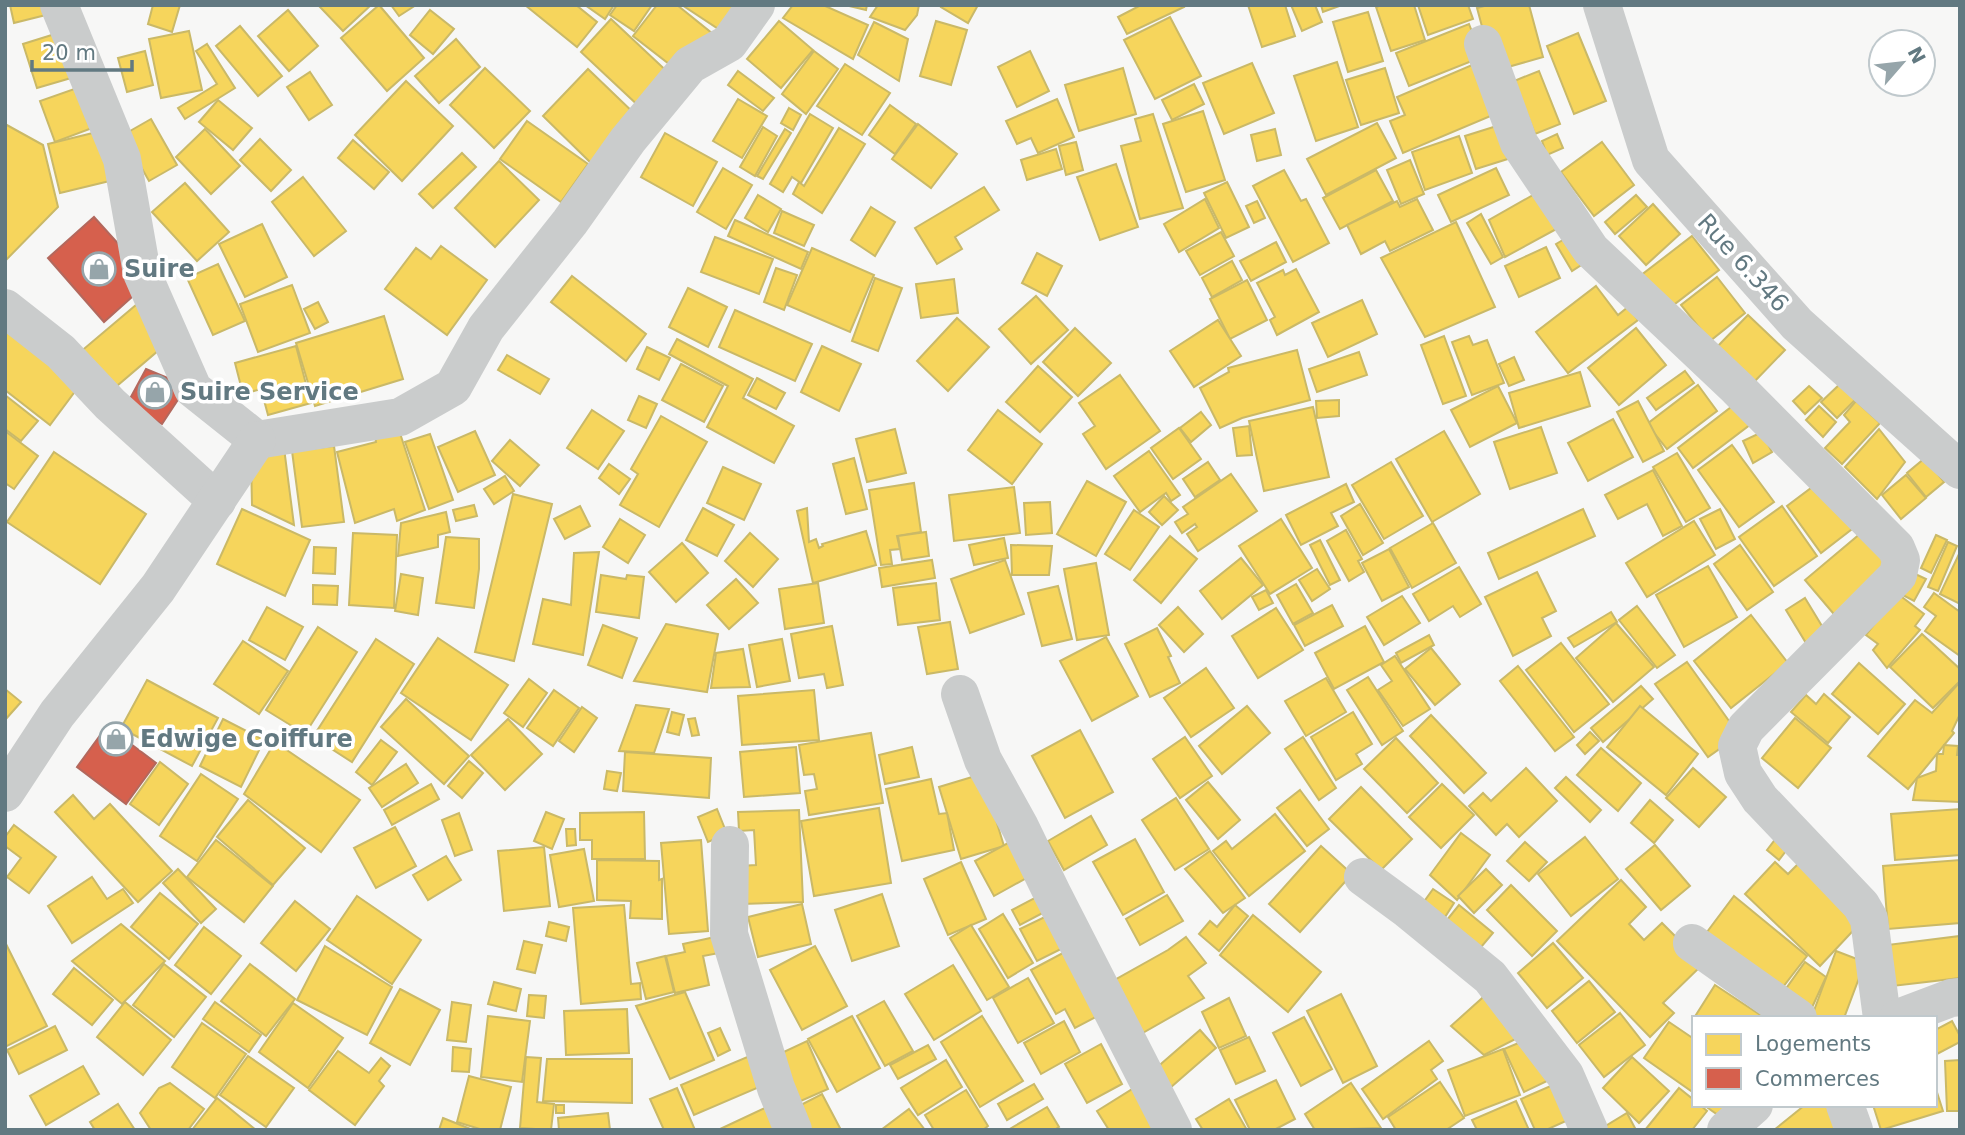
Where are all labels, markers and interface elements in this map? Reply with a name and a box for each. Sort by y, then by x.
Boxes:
scale bar [32,28,131,72]
north arrow [1867,28,1937,98]
text: 20 m [42,41,96,65]
text: N [1904,43,1930,67]
street label: Rue 6.346 [1692,208,1794,318]
shop icon: Suire [80,250,118,288]
place label: Suire [124,255,195,283]
shop icon: Suire Service [136,373,174,411]
place label: Suire Service [180,378,359,406]
shop icon: Edwige Coiffure [97,720,135,758]
place label: Edwige Coiffure [140,725,353,753]
legend [1692,1016,1937,1107]
text: Logements [1755,1032,1871,1056]
text: Commerces [1755,1067,1880,1091]

